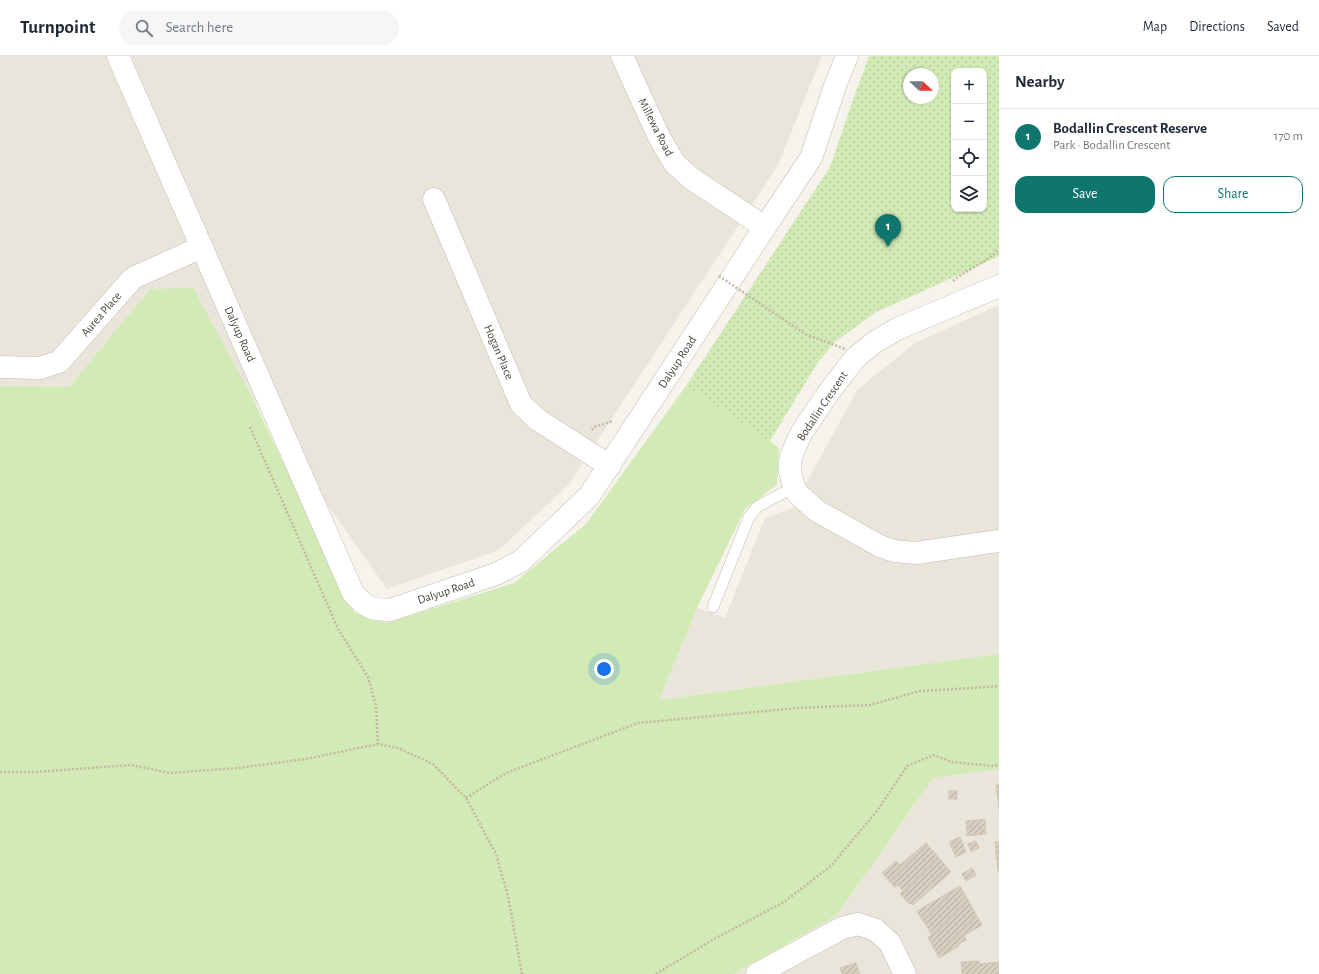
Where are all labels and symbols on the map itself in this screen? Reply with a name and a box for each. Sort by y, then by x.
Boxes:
north arrow [903,68,939,104]
street label: Millewa Road [636,96,676,158]
pin: 1 [875,214,901,247]
street label: Aurea Place [79,289,123,339]
street label: Dalyup Road [222,304,258,364]
street label: Hogan Place [482,323,516,381]
street label: Dalyup Road [656,334,699,391]
street label: Bodallin Crescent [794,369,850,443]
street label: Dalyup Road [416,576,476,607]
your location [594,659,614,679]

